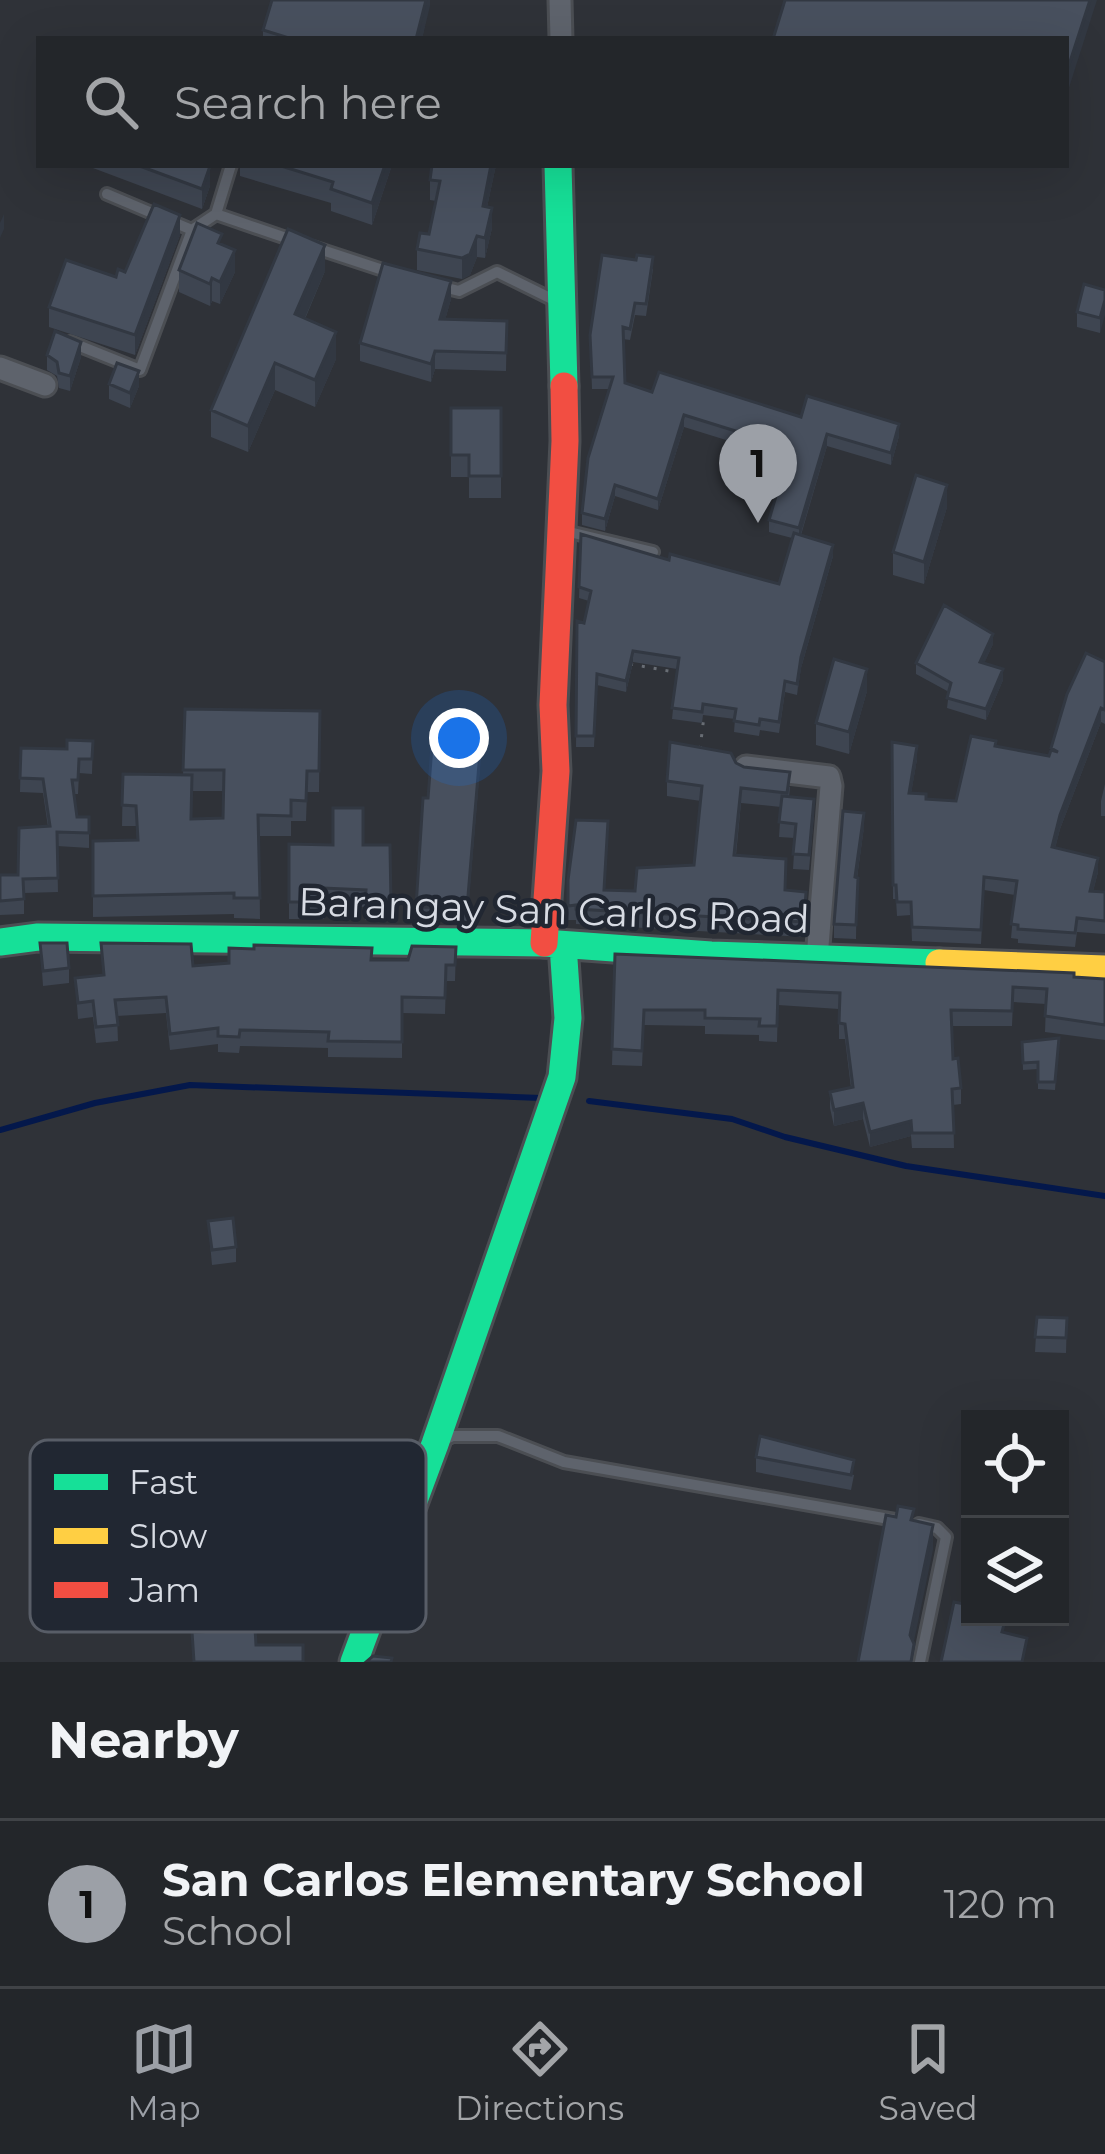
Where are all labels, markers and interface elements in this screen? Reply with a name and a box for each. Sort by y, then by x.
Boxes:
search box [36,36,1069,168]
icon: search [78,69,144,135]
text: Search here [174,75,442,130]
pin: 1 [719,424,797,523]
your location [429,708,489,768]
street label: Barangay San Carlos Road [298,877,810,943]
map controls [961,1410,1069,1626]
button: locate [961,1410,1069,1518]
legend [30,1440,426,1632]
text: Fast [129,1462,198,1502]
text: Slow [129,1516,207,1556]
button: layers [961,1518,1069,1626]
text: Jam [128,1570,200,1610]
text: Nearby [48,1709,239,1771]
text: San Carlos Elementary School [162,1852,865,1907]
text: 1 [79,1880,95,1928]
text: 120 m [943,1880,1057,1928]
text: School [162,1907,293,1955]
tab: Map [127,2016,201,2128]
tab: Directions [455,2016,624,2128]
tab: Saved [879,2016,978,2128]

